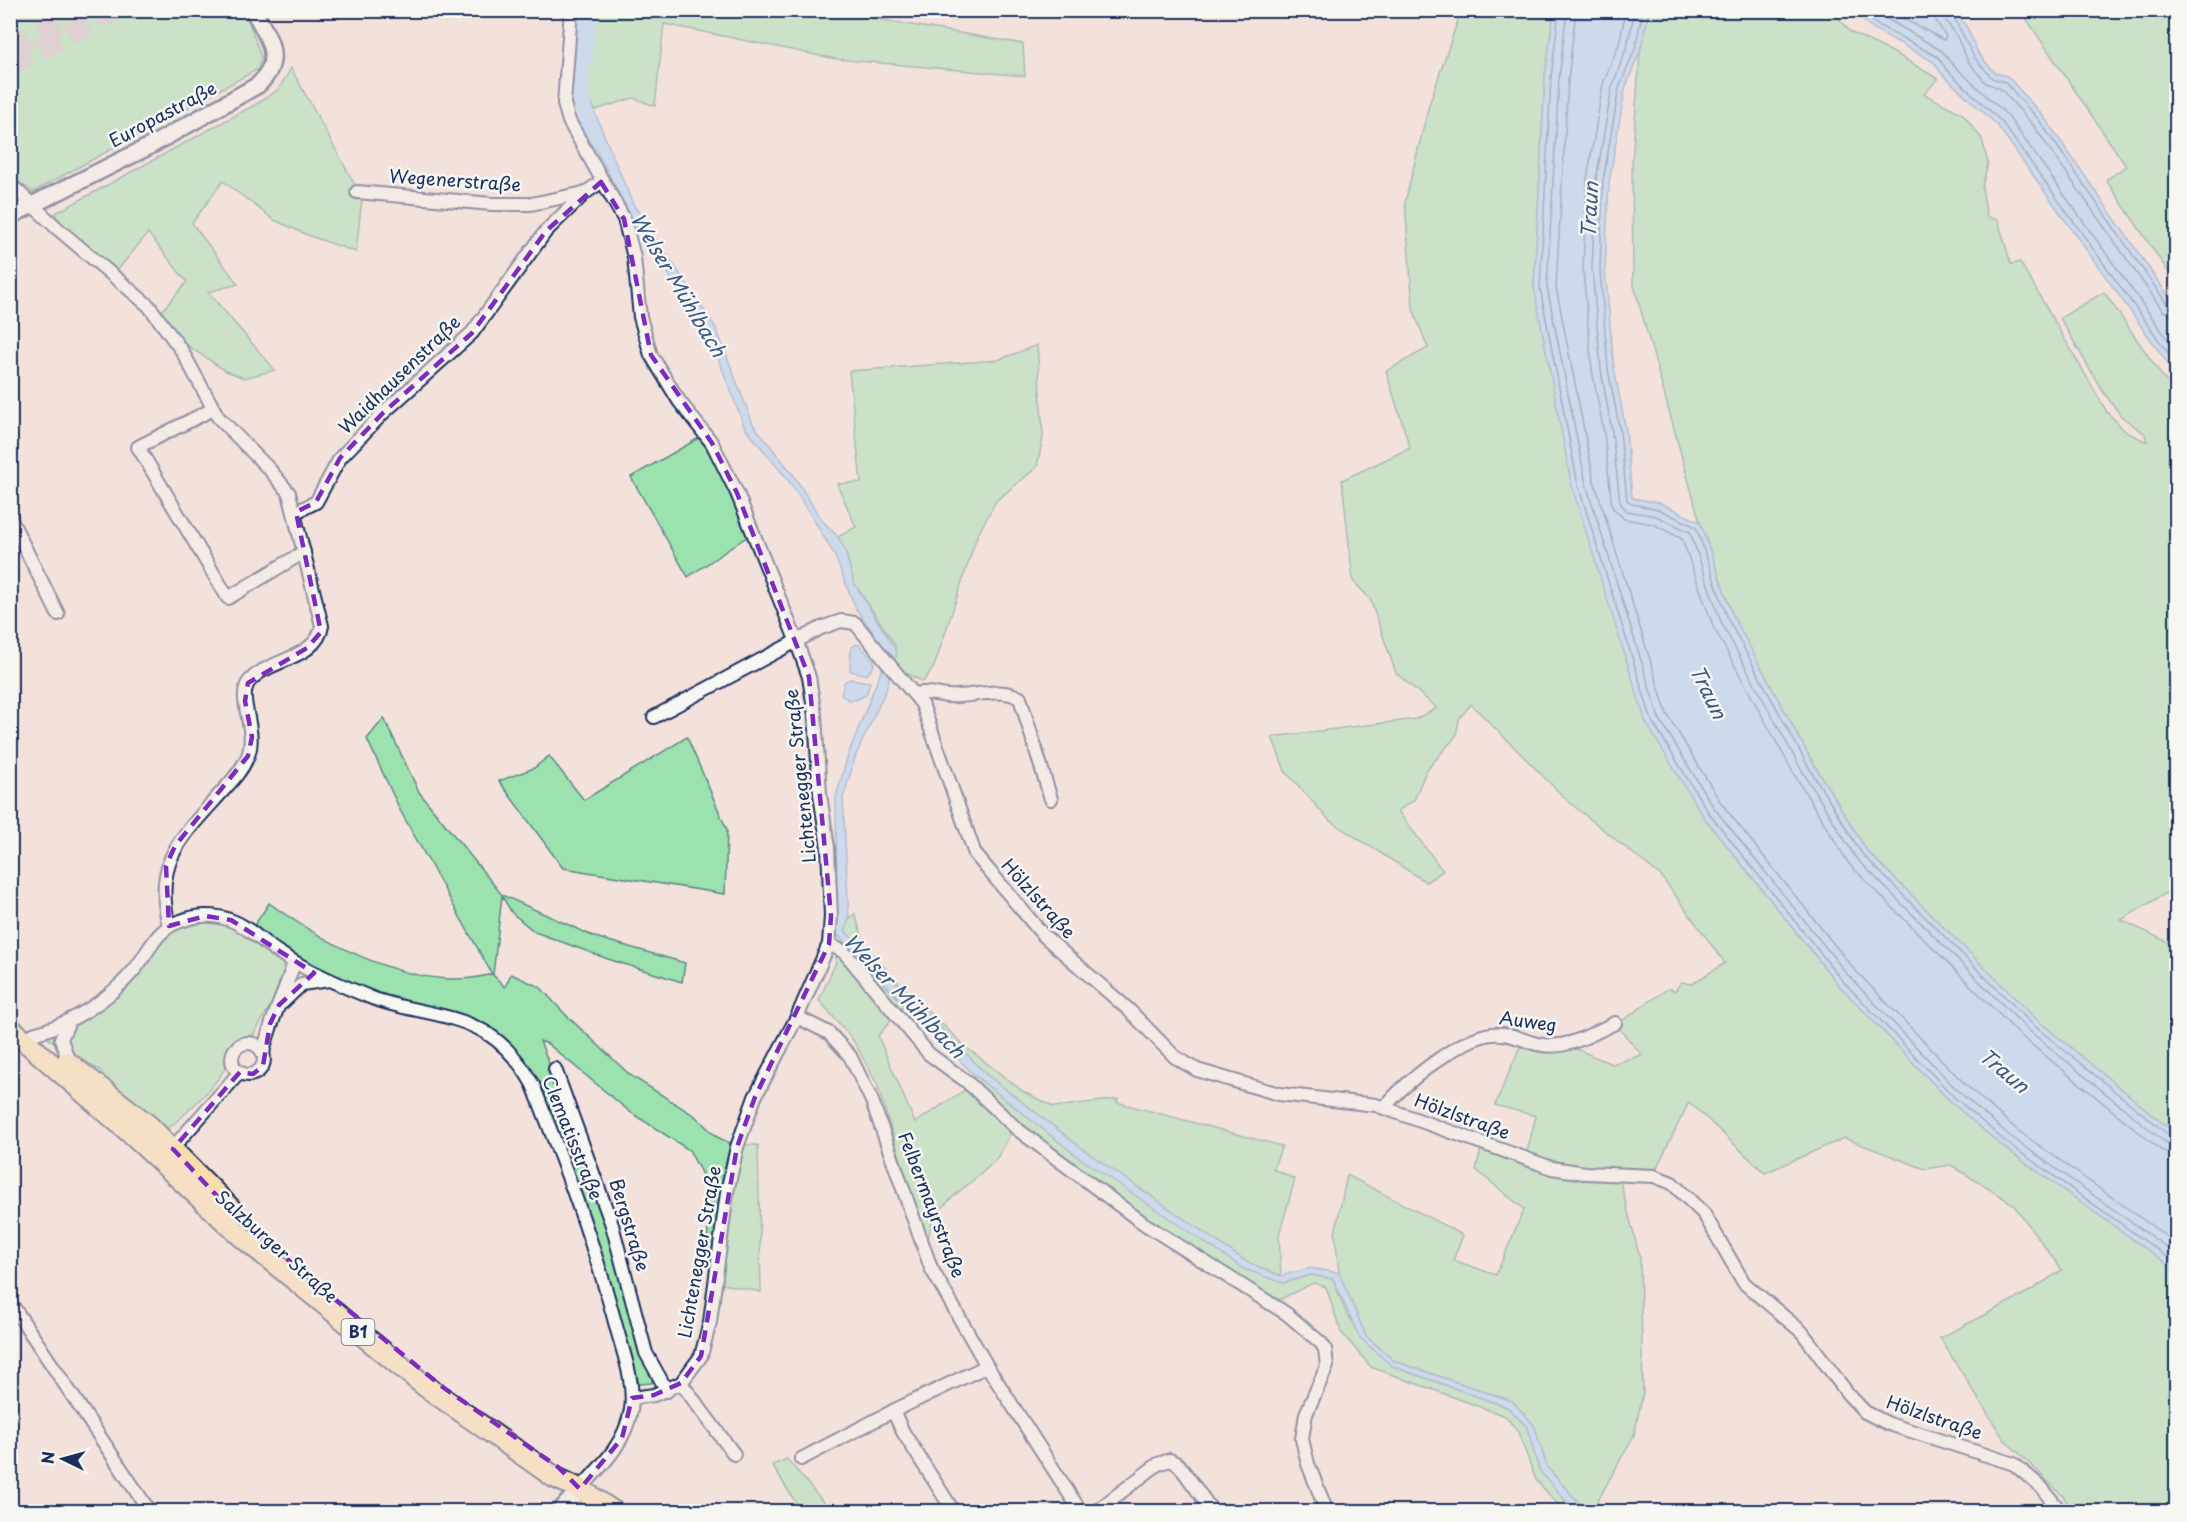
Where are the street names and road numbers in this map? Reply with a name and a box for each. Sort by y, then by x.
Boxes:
street label: Europastraße [104,74,221,153]
street label: Wegenerstraße [388,161,522,198]
street label: Waidhausenstraße [332,309,466,439]
street label: Lichtenegger Straße [777,688,822,864]
street label: Hölzlstraße [996,852,1082,944]
street label: Auweg [1498,1003,1559,1038]
street label: Clematisstraße [536,1071,611,1204]
street label: Hölzlstraße [1411,1086,1514,1145]
street label: Felbermayrstraße [892,1128,973,1281]
street label: Lichtenegger Straße [670,1163,727,1340]
street label: Bergstraße [604,1175,657,1274]
street label: Salzburger Straße [210,1183,344,1309]
road number: B1 [342,1319,374,1345]
street label: Hölzlstraße [1883,1388,1986,1446]

